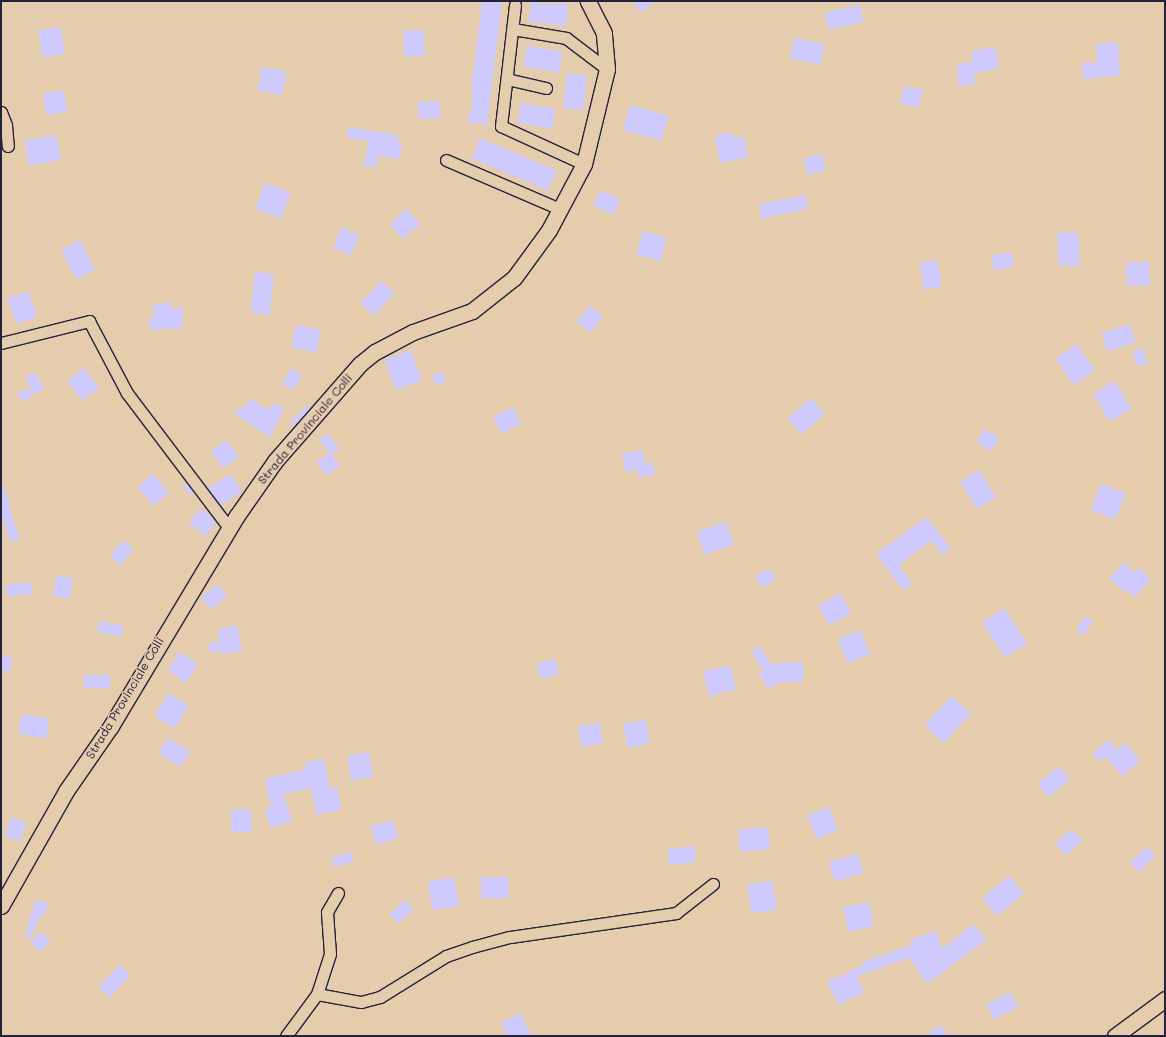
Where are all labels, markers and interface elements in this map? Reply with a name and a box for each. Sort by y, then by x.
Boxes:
street label: Strada Provinciale Colli [255,371,355,487]
street label: Strada Provinciale Colli [83,635,167,761]

